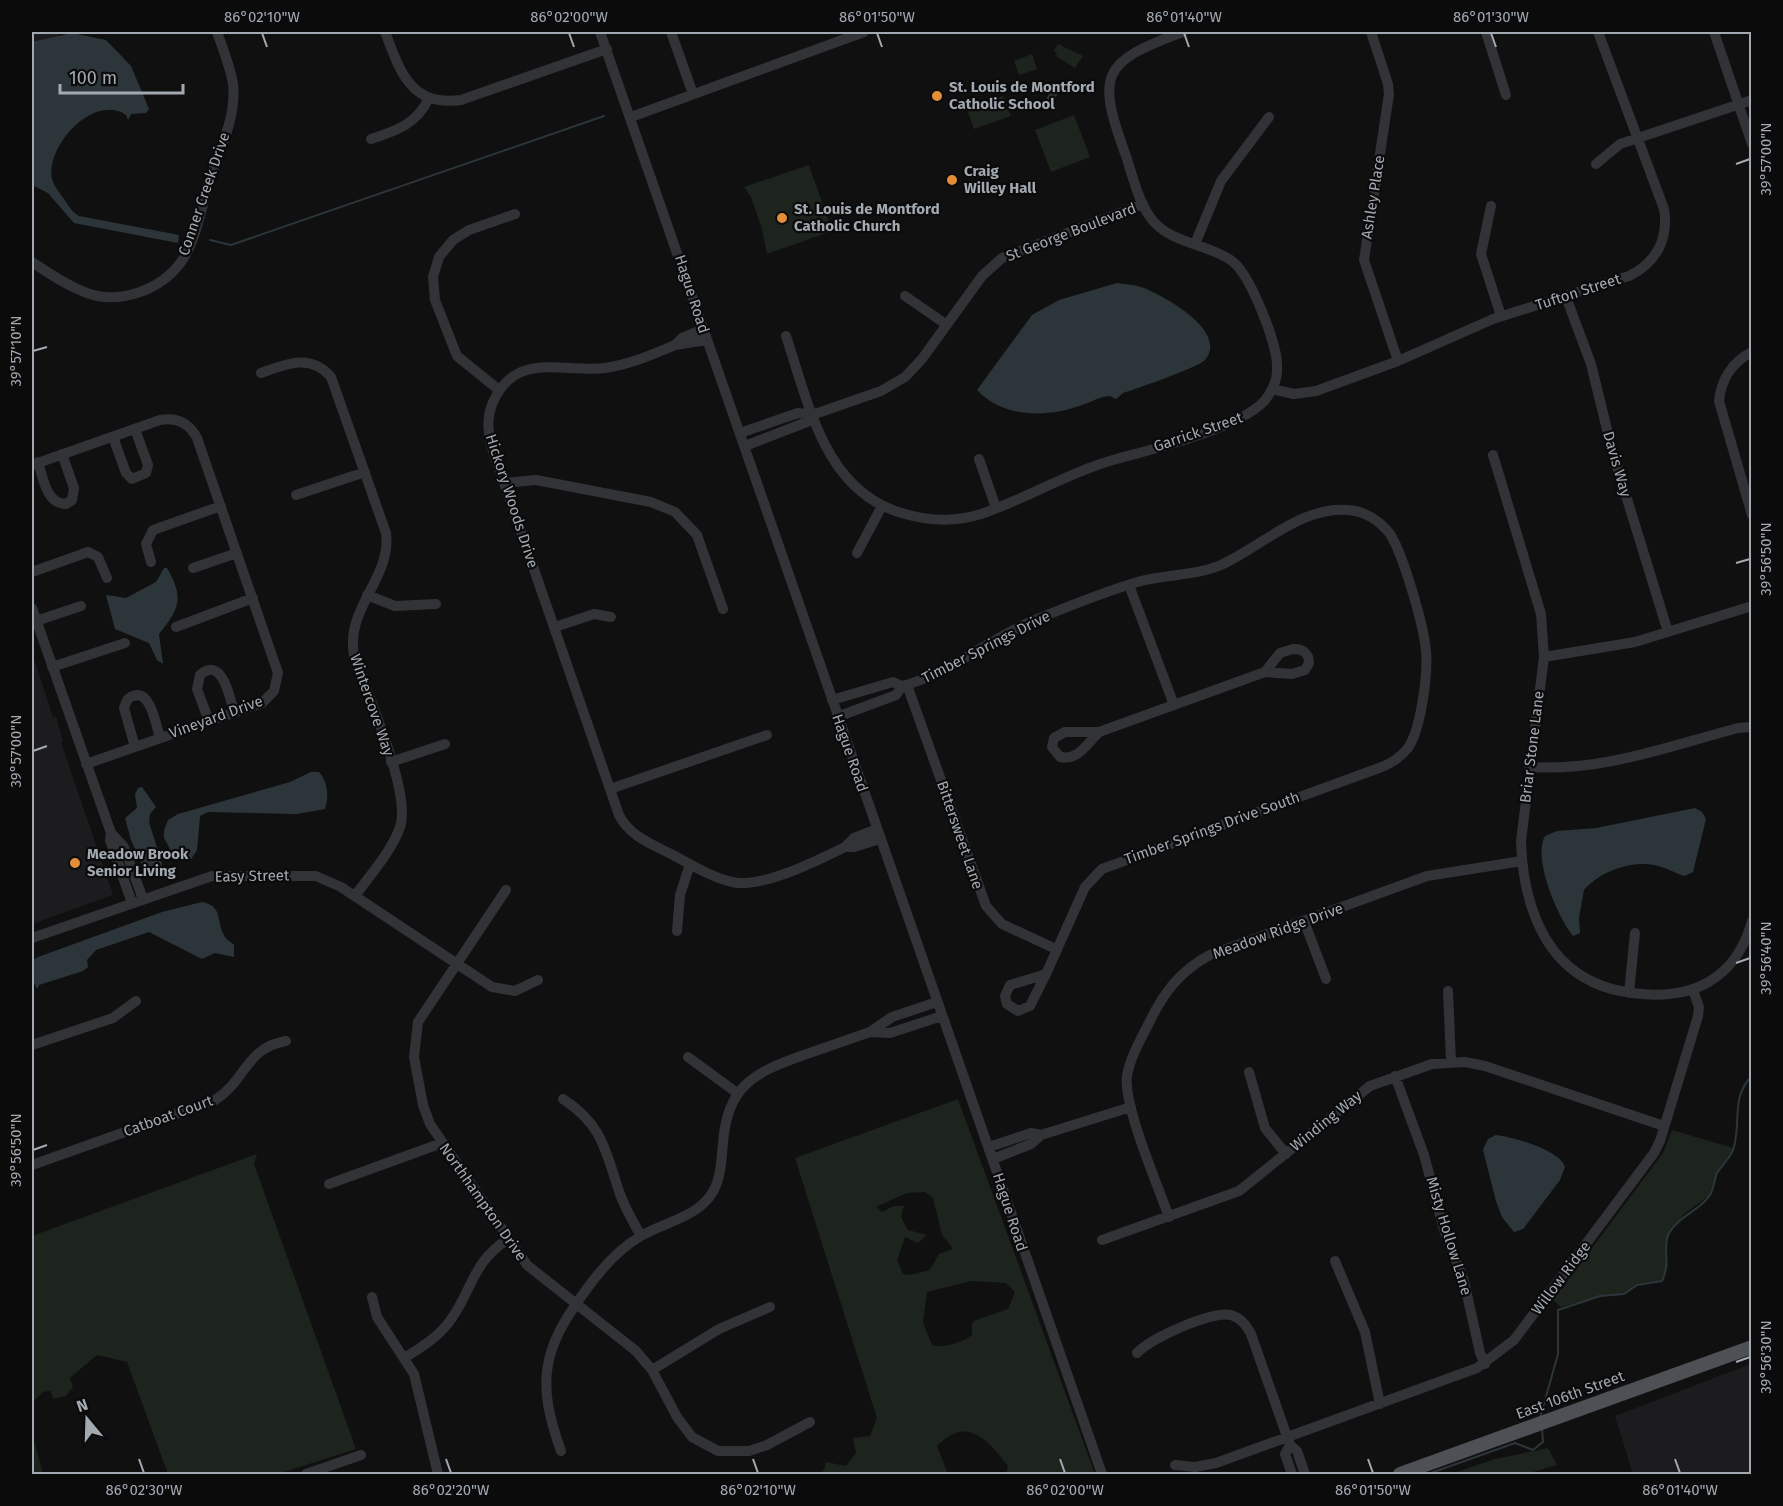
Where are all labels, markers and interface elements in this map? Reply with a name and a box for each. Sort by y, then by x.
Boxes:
text: 86°02'10"W [224,8,301,26]
text: 86°02'00"W [530,8,608,26]
text: 86°01'50"W [839,8,916,26]
text: 86°01'40"W [1146,8,1222,26]
text: 86°01'30"W [1453,8,1530,26]
scale bar [60,57,183,95]
text: 100 m [69,67,117,89]
place label: St. Louis de Montford Catholic School [949,78,1095,113]
marker: St. Louis de Montford Catholic School [930,89,944,103]
text: 39°57'00"N [1757,123,1775,195]
street label: Conner Creek Drive [174,130,234,258]
street label: Ashley Place [1358,154,1388,240]
place label: Craig Willey Hall [964,162,1037,197]
marker: Craig Willey Hall [945,173,959,187]
street label: St George Boulevard [1003,199,1139,265]
place label: St. Louis de Montford Catholic Church [794,200,940,235]
marker: St. Louis de Montford Catholic Church [775,211,789,225]
street label: Hague Road [671,253,713,335]
street label: Tufton Street [1533,270,1623,314]
text: 39°57'10"N [7,315,25,387]
street label: Garrick Street [1151,408,1245,456]
street label: Davis Way [1599,429,1635,499]
street label: Hickory Woods Drive [482,432,542,570]
text: 39°56'50"N [1757,522,1775,596]
street label: Timber Springs Drive [919,607,1053,687]
street label: Wintercove Way [346,652,398,759]
street label: Briar Stone Lane [1516,690,1548,804]
street label: Vineyard Drive [167,692,265,742]
street label: Hague Road [828,712,872,794]
text: 39°57'00"N [7,715,25,787]
street label: Bittersweet Lane [933,778,987,892]
street label: Timber Springs Drive South [1122,788,1302,868]
place label: Meadow Brook Senior Living [87,845,189,880]
marker: Meadow Brook Senior Living [68,856,82,870]
street label: Easy Street [215,866,290,886]
street label: Meadow Ridge Drive [1210,899,1346,963]
text: 39°56'40"N [1757,921,1775,995]
street label: Winding Way [1287,1086,1366,1155]
street label: Catboat Court [121,1091,216,1140]
text: 39°56'50"N [7,1113,25,1187]
street label: Northhampton Drive [436,1140,530,1264]
street label: Hague Road [989,1171,1031,1253]
street label: Misty Hollow Lane [1422,1174,1476,1298]
street label: Willow Ridge [1528,1238,1594,1318]
text: 39°56'30"N [1757,1320,1775,1394]
street label: East 106th Street [1513,1367,1627,1423]
north arrow [57,1389,117,1449]
text: N [74,1395,90,1416]
text: 86°02'30"W [106,1481,183,1499]
text: 86°02'20"W [413,1481,490,1499]
text: 86°02'10"W [720,1481,797,1499]
text: 86°02'00"W [1026,1481,1104,1499]
text: 86°01'50"W [1335,1481,1412,1499]
text: 86°01'40"W [1642,1481,1718,1499]

